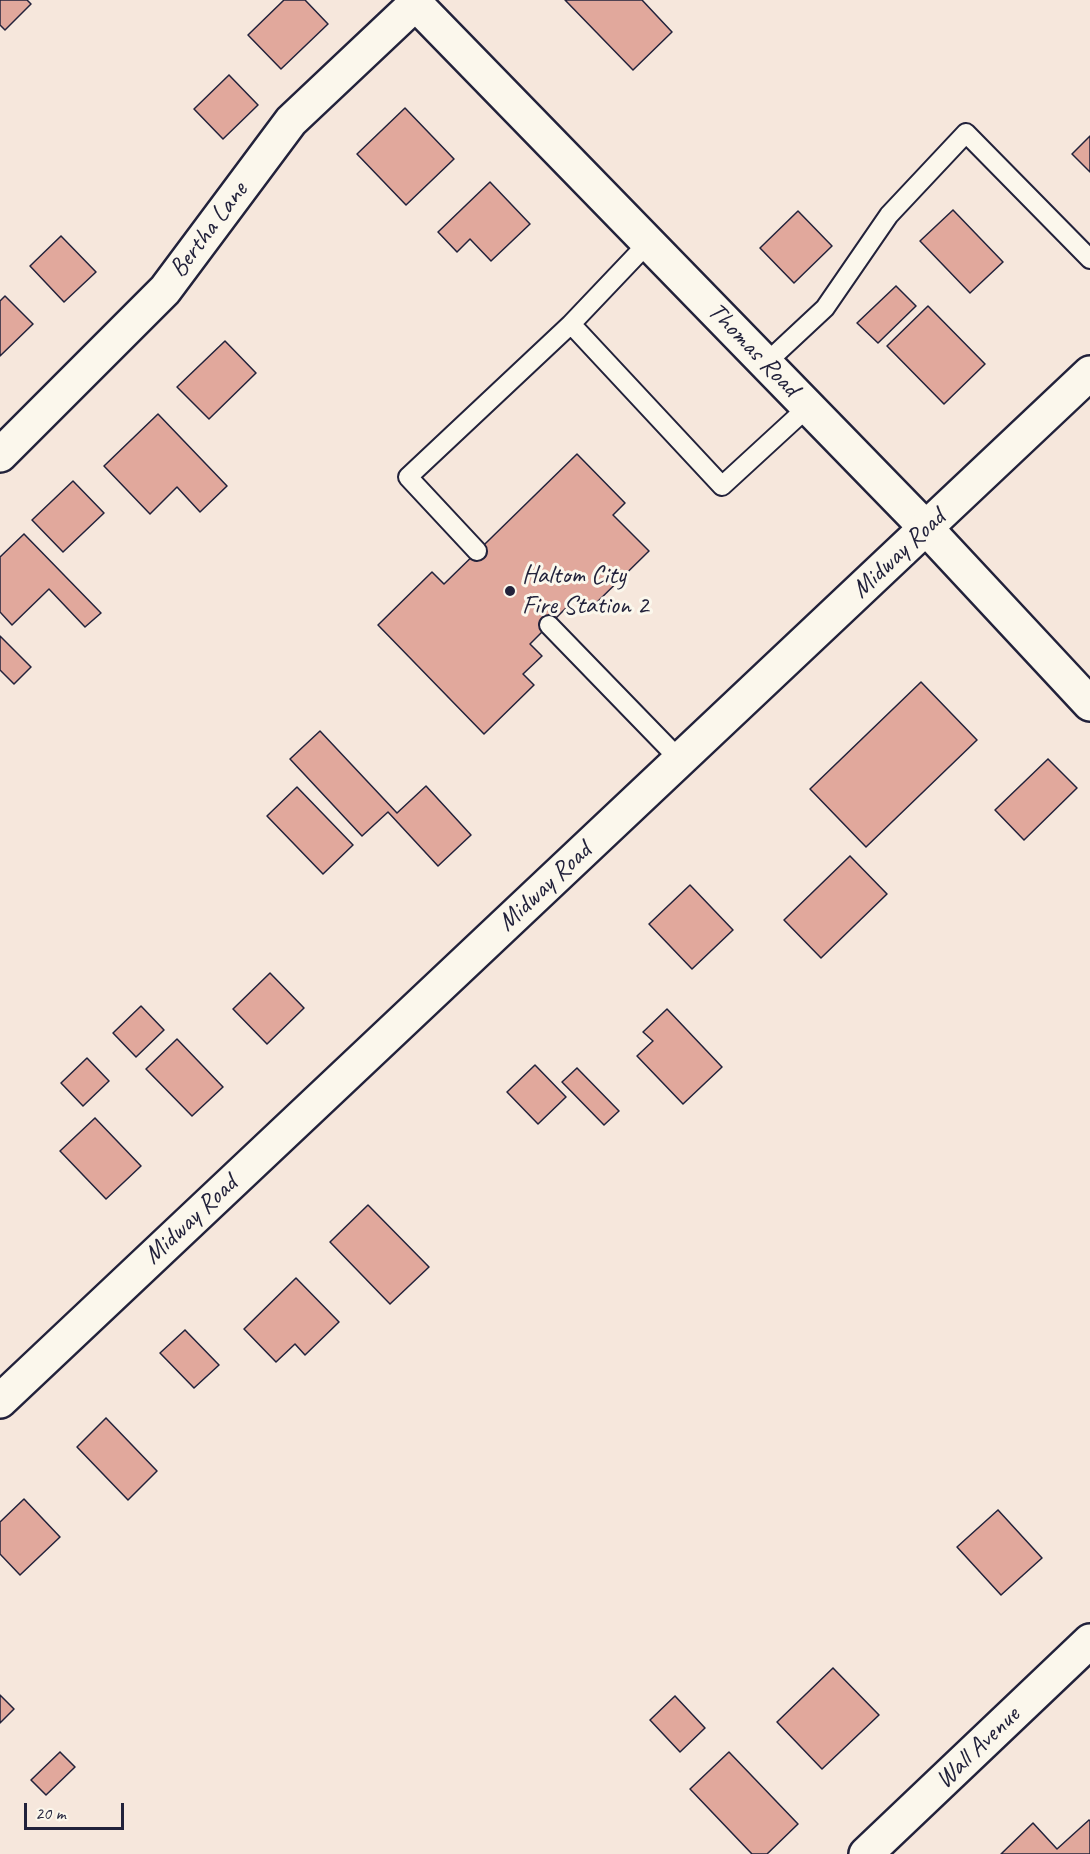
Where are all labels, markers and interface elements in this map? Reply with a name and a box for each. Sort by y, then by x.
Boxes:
street label: Bertha Lane [163,176,255,284]
street label: Thomas Road [701,296,805,404]
street label: Midway Road [846,503,952,605]
place label: Haltom City Fire Station 2 [522,560,648,622]
marker: Haltom City Fire Station 2 [503,584,517,598]
street label: Midway Road [492,836,598,938]
street label: Midway Road [138,1169,244,1271]
street label: Wall Avenue [929,1700,1027,1796]
scale bar [27,1791,128,1829]
text: 20 m [35,1802,66,1824]

